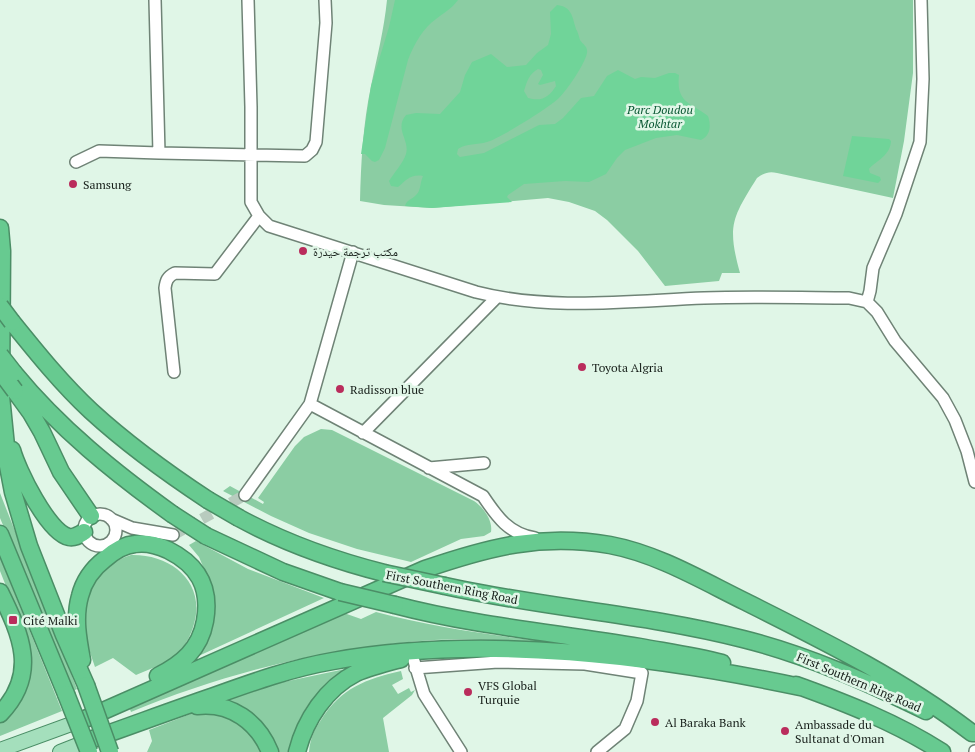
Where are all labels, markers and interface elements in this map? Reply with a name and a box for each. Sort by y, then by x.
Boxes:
park label: Parc Doudou Mokhtar [626,102,693,131]
place label: Samsung [83,177,132,192]
marker: Samsung [67,178,79,190]
place label: مكتب ترجمة حيدرة [313,244,398,259]
marker: مكتب ترجمة حيدرة [297,245,309,257]
place label: Toyota Algria [592,360,663,375]
marker: Toyota Algria [576,361,588,373]
place label: Radisson blue [350,382,424,397]
marker: Radisson blue [334,383,346,395]
street label: First Southern Ring Road [385,567,519,607]
place label: Cité Malki [23,613,78,628]
marker: Cité Malki [7,614,19,626]
street label: First Southern Ring Road [794,649,924,715]
place label: VFS Global Turquie [478,678,537,707]
marker: VFS Global Turquie [462,686,474,698]
place label: Al Baraka Bank [665,715,747,730]
marker: Al Baraka Bank [649,716,661,728]
place label: Ambassade du Sultanat d'Oman [795,717,884,746]
marker: Ambassade du Sultanat d'Oman [779,725,791,737]

